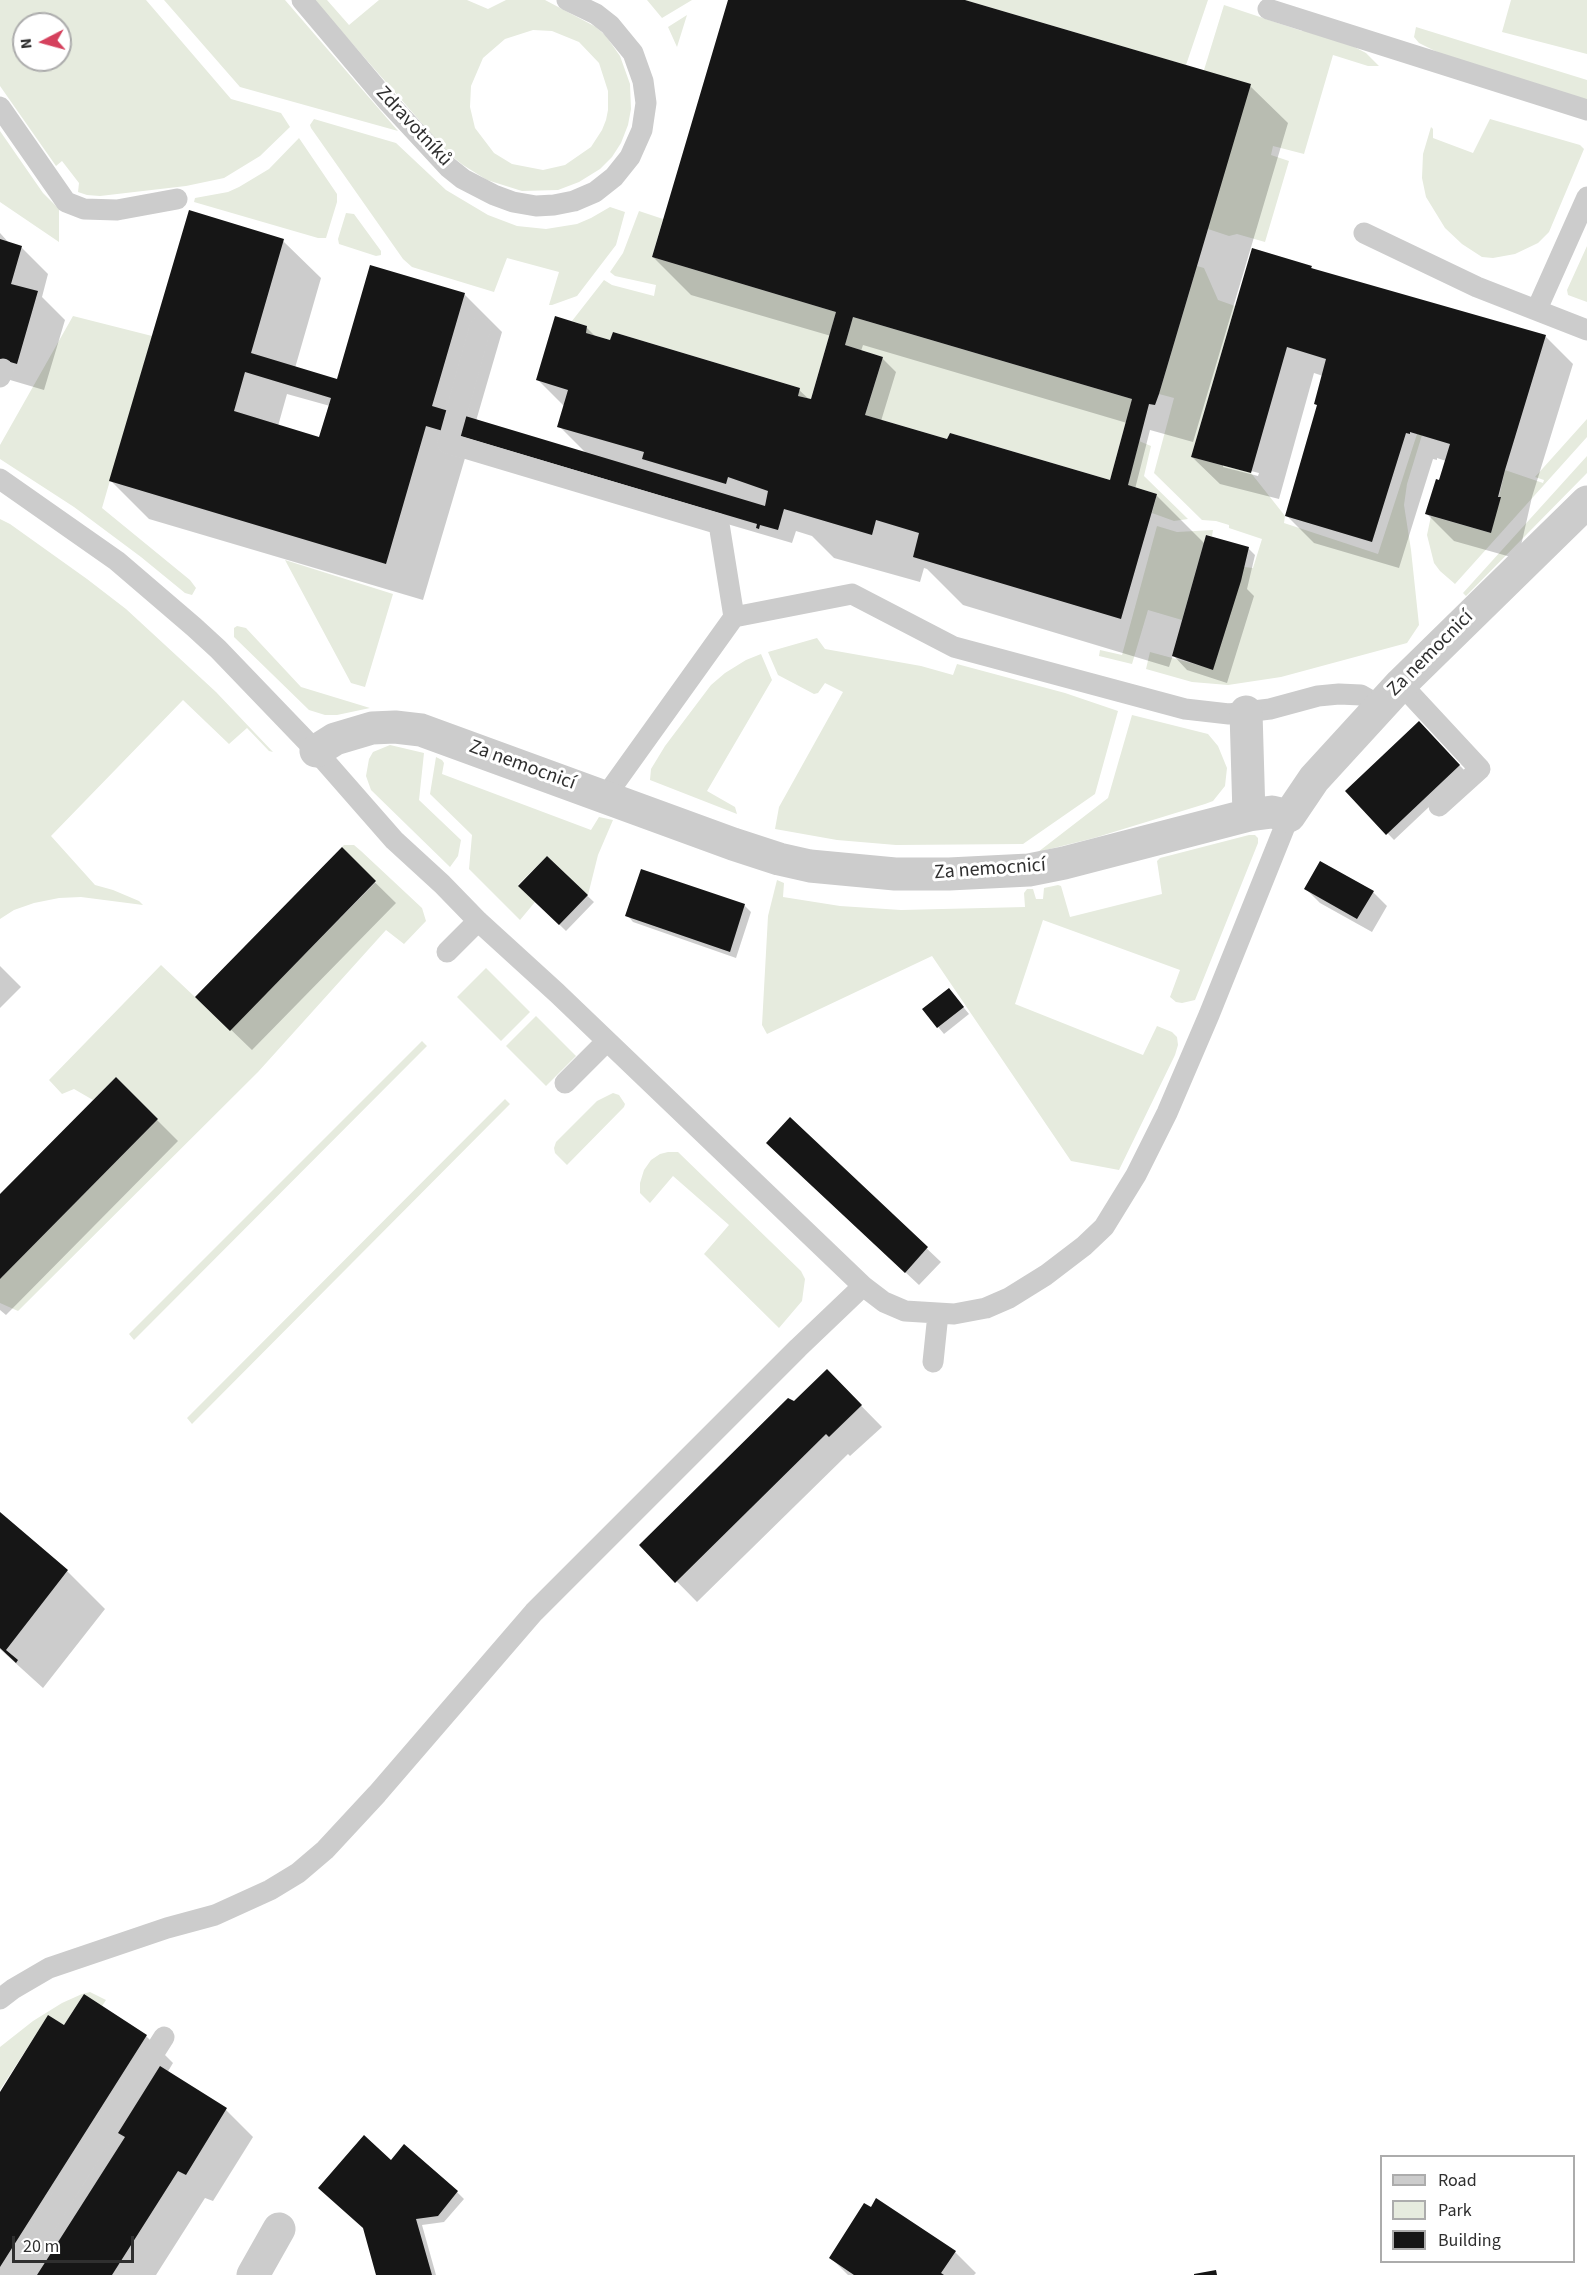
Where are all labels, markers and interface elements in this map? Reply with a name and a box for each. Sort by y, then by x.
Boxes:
north arrow [12,12,72,72]
text: N [15,37,38,50]
street label: Zdravotníků [370,82,456,172]
street label: Za nemocnicí [1383,606,1479,702]
street label: Za nemocnicí [465,736,579,796]
street label: Za nemocnicí [933,854,1047,886]
legend [1380,2155,1575,2263]
text: Road [1438,2168,1477,2193]
text: Park [1438,2198,1472,2223]
scale bar [15,2224,136,2262]
text: Building [1438,2228,1501,2253]
text: 20 m [23,2234,59,2259]

